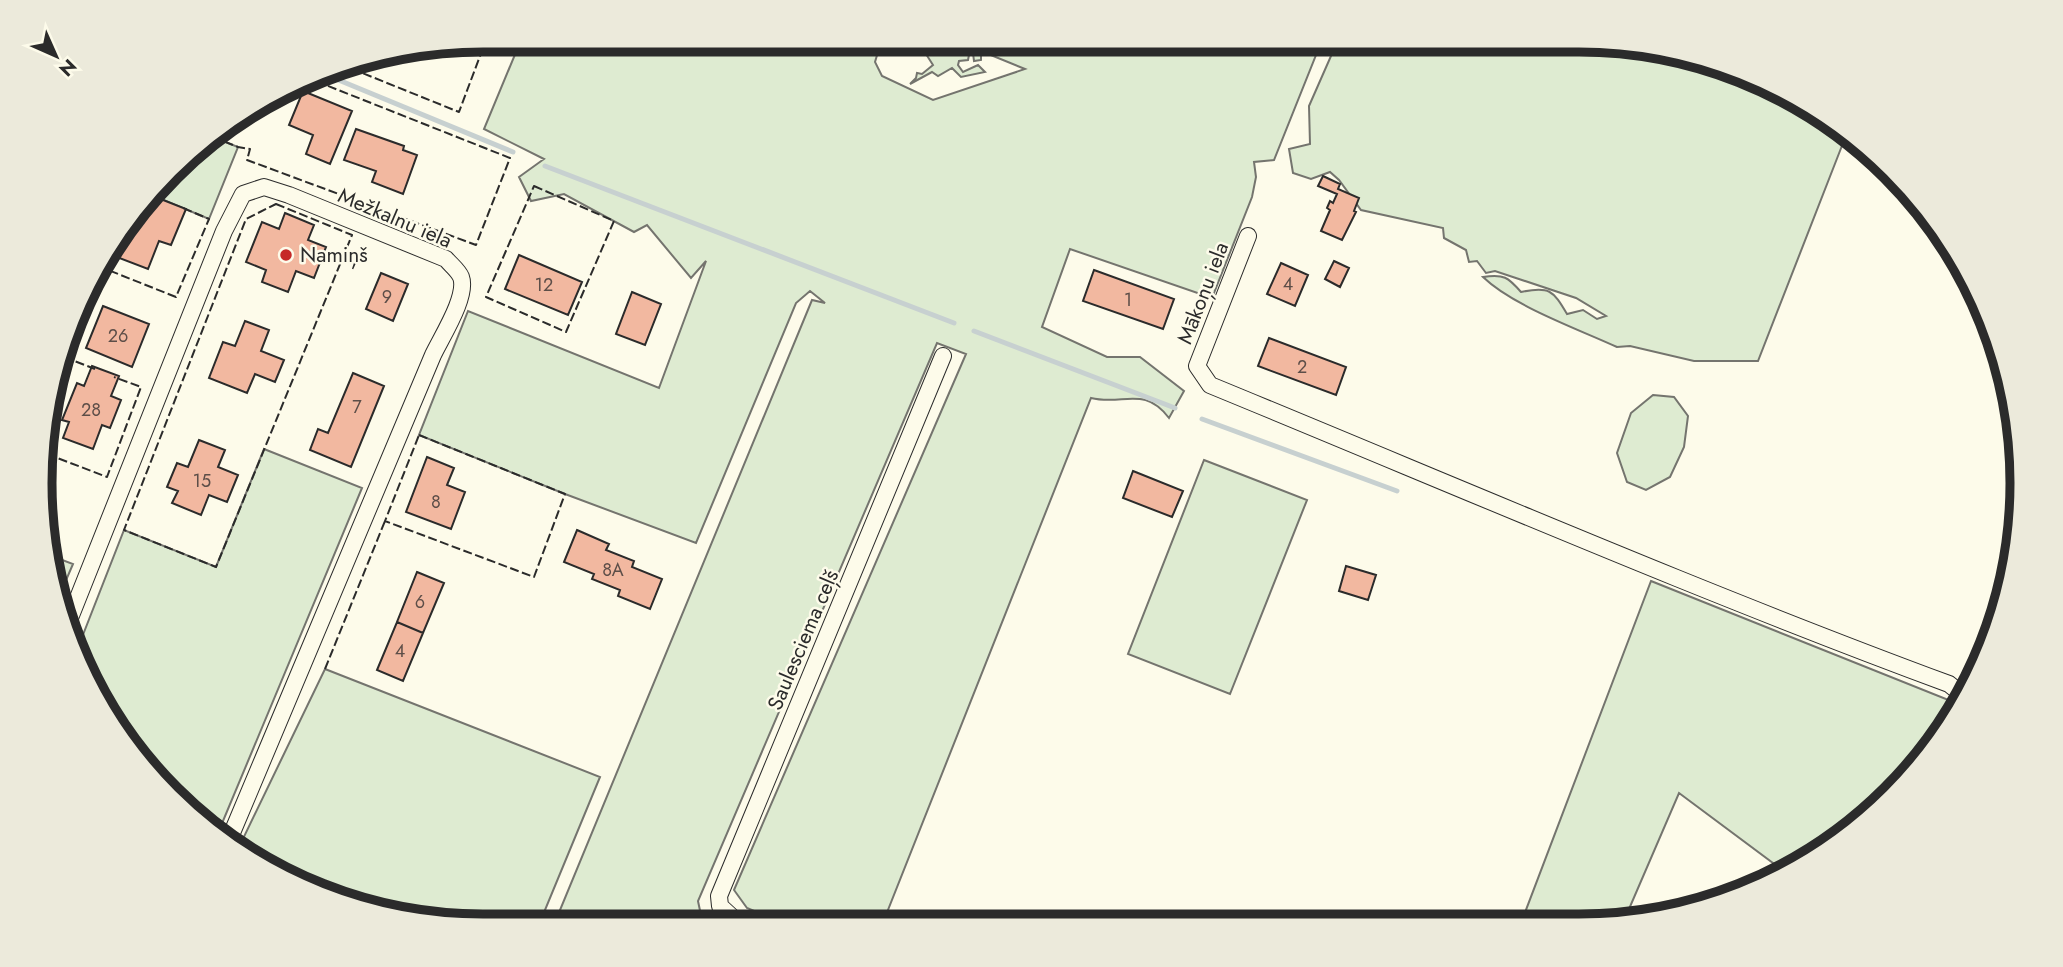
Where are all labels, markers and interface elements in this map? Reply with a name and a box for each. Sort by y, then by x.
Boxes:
north arrow [21,21,91,91]
text: N [53,53,83,83]
street label: Mežkalnu iela [333,181,457,255]
street label: Mākoņu iela [1170,238,1236,348]
place label: Namiņš [300,240,368,270]
marker: Namiņš [278,247,294,263]
house number: 4 [1283,271,1293,297]
house number: 12 [535,272,553,298]
house number: 9 [382,284,392,310]
house number: 1 [1124,287,1132,313]
house number: 26 [108,323,128,349]
house number: 2 [1297,354,1307,380]
house number: 7 [352,394,362,420]
house number: 28 [81,397,101,423]
house number: 15 [193,468,211,494]
house number: 8 [431,489,441,515]
house number: 8A [602,557,624,583]
street label: Saulesciema ceļš [760,565,846,715]
house number: 6 [415,589,425,615]
house number: 4 [395,638,405,664]

